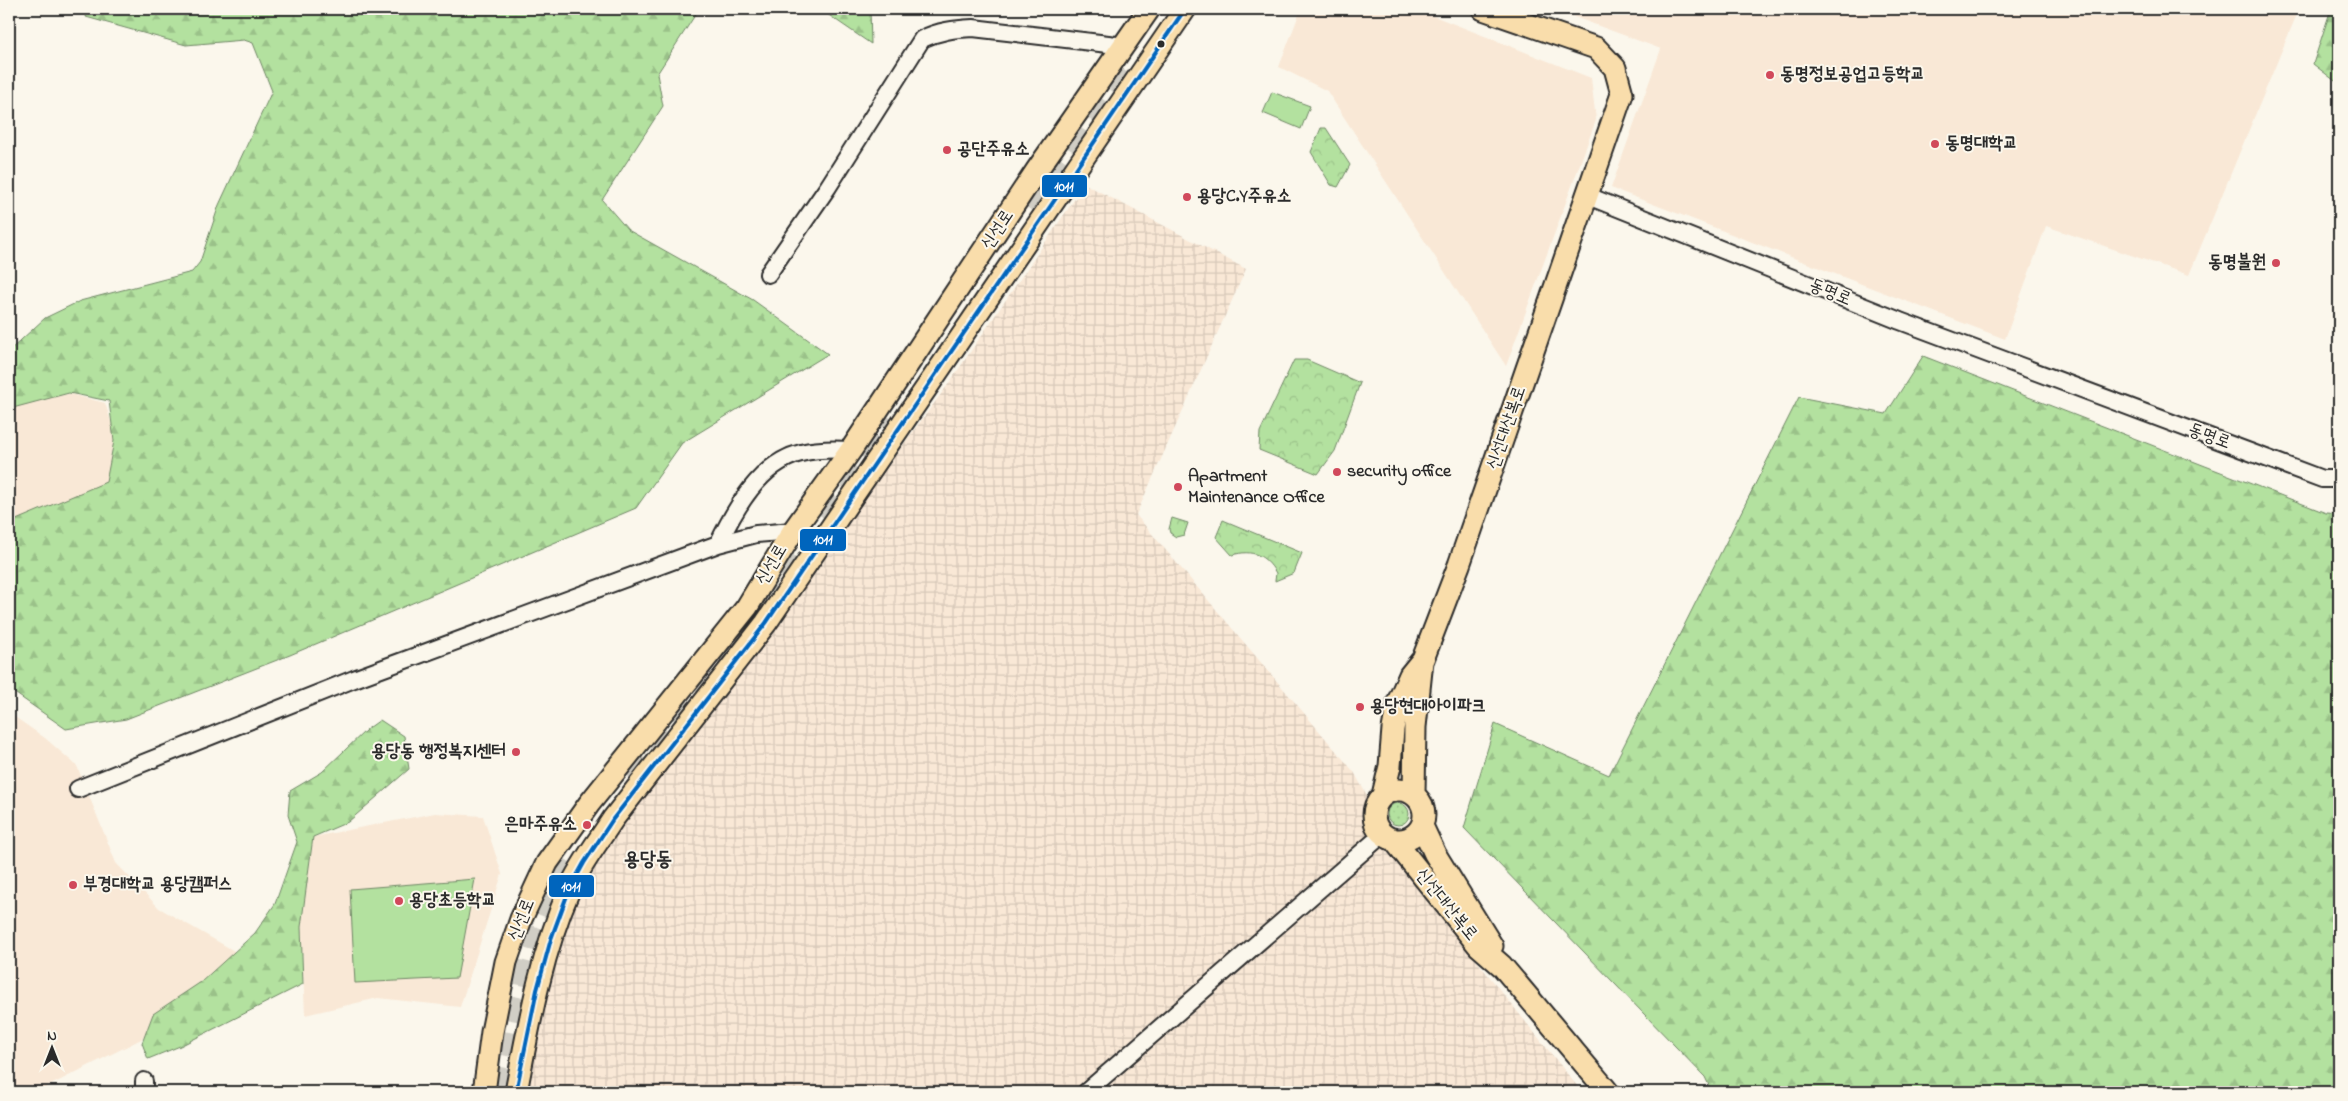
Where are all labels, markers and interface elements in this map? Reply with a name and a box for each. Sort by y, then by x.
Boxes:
unlabelled marker [1156,39,1166,49]
place label: 동명정보공업고등학교 [1780,62,1925,88]
marker: 동명정보공업고등학교 [1764,69,1776,81]
place label: 동명대학교 [1945,131,2017,157]
place label: 공단주유소 [957,137,1029,163]
marker: 동명대학교 [1929,138,1941,150]
marker: 공단주유소 [941,144,953,156]
line badge: 1011 [1041,174,1088,198]
text: 1011 [1054,177,1074,198]
place label: 용당C.Y주유소 [1197,184,1291,210]
marker: 용당C.Y주유소 [1181,191,1193,203]
street label: 신선로 [975,205,1021,255]
place label: 동명불원 [2208,250,2266,276]
marker: 동명불원 [2270,257,2282,269]
street label: 동명로 [1805,273,1855,313]
street label: 신선대산복로 [1481,383,1533,473]
street label: 동명로 [2184,417,2234,457]
place label: security office [1347,459,1452,486]
place label: Apartment Maintenance Office [1188,464,1326,511]
marker: security office [1331,466,1343,478]
marker: Apartment Maintenance Office [1172,481,1184,493]
line badge: 1011 [799,528,847,552]
text: 1011 [813,530,833,551]
street label: 신선로 [750,540,794,590]
place label: 용당현대아이파크 [1370,694,1486,720]
marker: 용당현대아이파크 [1354,701,1366,713]
place label: 용당동 행정복지센터 [371,739,506,765]
marker: 용당동 행정복지센터 [510,746,522,758]
place label: 은마주유소 [505,812,577,838]
marker: 은마주유소 [581,819,593,831]
district label: 용당동 [624,846,672,875]
street label: 신선대산복로 [1409,863,1483,947]
place label: 부경대학교 용당캠퍼스 [83,872,232,898]
line badge: 1011 [548,874,595,898]
text: 1011 [561,877,581,898]
marker: 부경대학교 용당캠퍼스 [67,879,79,891]
place label: 용당초등학교 [409,888,496,914]
marker: 용당초등학교 [393,895,405,907]
street label: 신선로 [502,895,542,945]
north arrow [28,1024,78,1074]
text: N [47,1026,57,1047]

